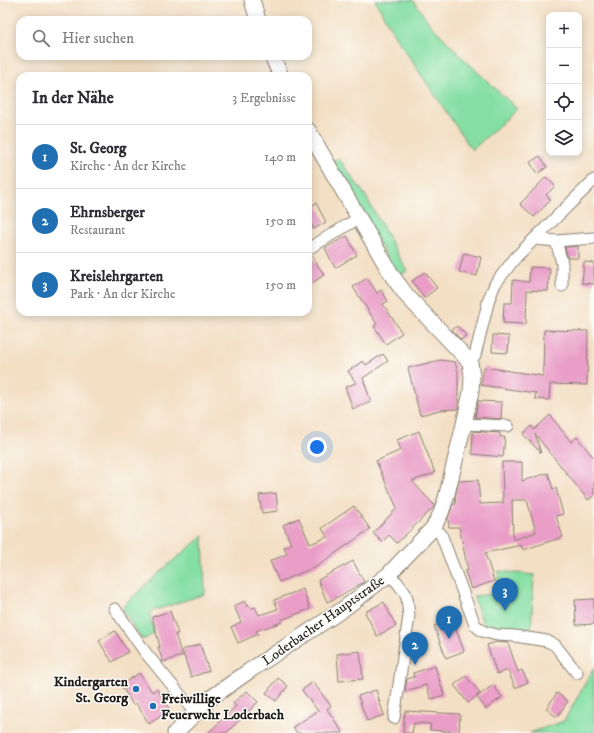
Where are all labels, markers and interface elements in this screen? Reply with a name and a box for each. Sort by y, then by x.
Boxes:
map controls [546,12,582,156]
button: + [546,12,582,48]
search box [16,16,312,60]
icon: search [30,27,52,49]
text: Hier suchen [62,29,134,48]
button: − [546,48,582,84]
button: locate [546,84,582,120]
text: In der Nähe [32,87,114,109]
text: 3 Ergebnisse [232,90,296,106]
button: layers [546,120,582,156]
text: St. Georg [70,139,126,158]
text: 1 [43,149,47,165]
text: 140 m [264,149,296,165]
text: Kirche · An der Kirche [70,158,186,174]
text: Ehrnsberger [70,203,145,222]
text: 2 [42,213,48,229]
text: 150 m [265,213,296,229]
text: Restaurant [70,222,126,238]
text: Kreislehrgarten [70,267,163,286]
text: 3 [43,277,47,293]
text: 150 m [265,277,296,293]
text: Park · An der Kirche [70,286,175,302]
your location [307,437,327,457]
street label: Loderbacher Hauptstraße [259,572,388,670]
pin: 3 [492,578,518,611]
pin: 1 [436,606,462,639]
pin: 2 [402,632,428,665]
place label: Kindergarten St. Georg [54,673,129,707]
marker: Kindergarten St. Georg [131,684,141,694]
place label: Freiwillige Feuerwehr Loderbach [161,690,285,724]
marker: Freiwillige Feuerwehr Loderbach [148,701,158,711]

